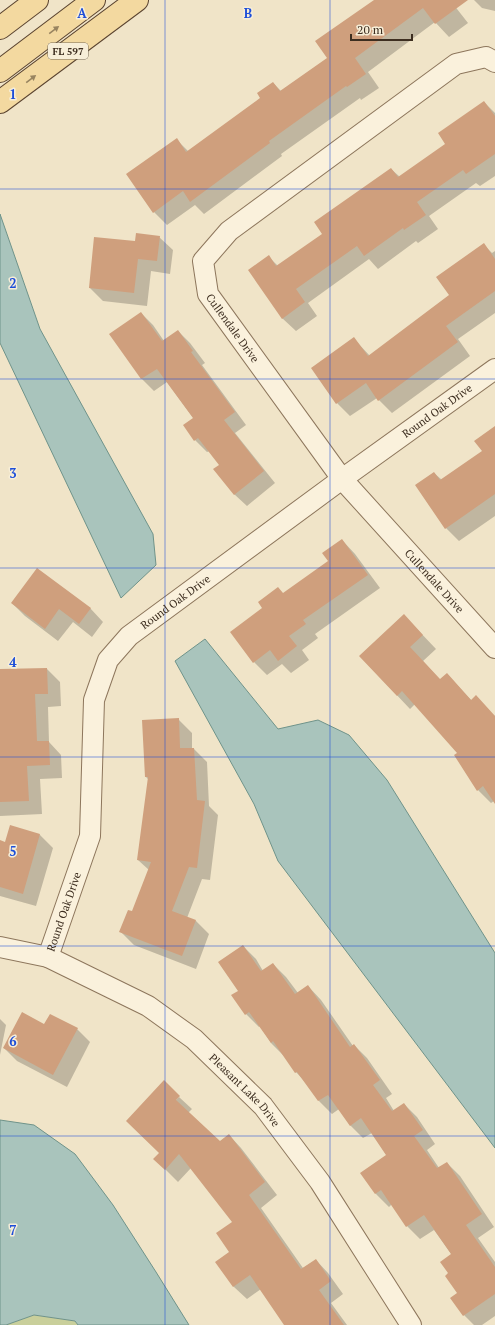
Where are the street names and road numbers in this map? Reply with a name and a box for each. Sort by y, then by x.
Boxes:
road number: FL 597 [48,43,88,59]
street label: Cullendale Drive [203,291,263,366]
street label: Round Oak Drive [399,381,475,441]
street label: Cullendale Drive [402,546,467,616]
street label: Round Oak Drive [138,571,213,632]
street label: Round Oak Drive [44,870,84,953]
street label: Pleasant Lake Drive [206,1051,283,1130]

